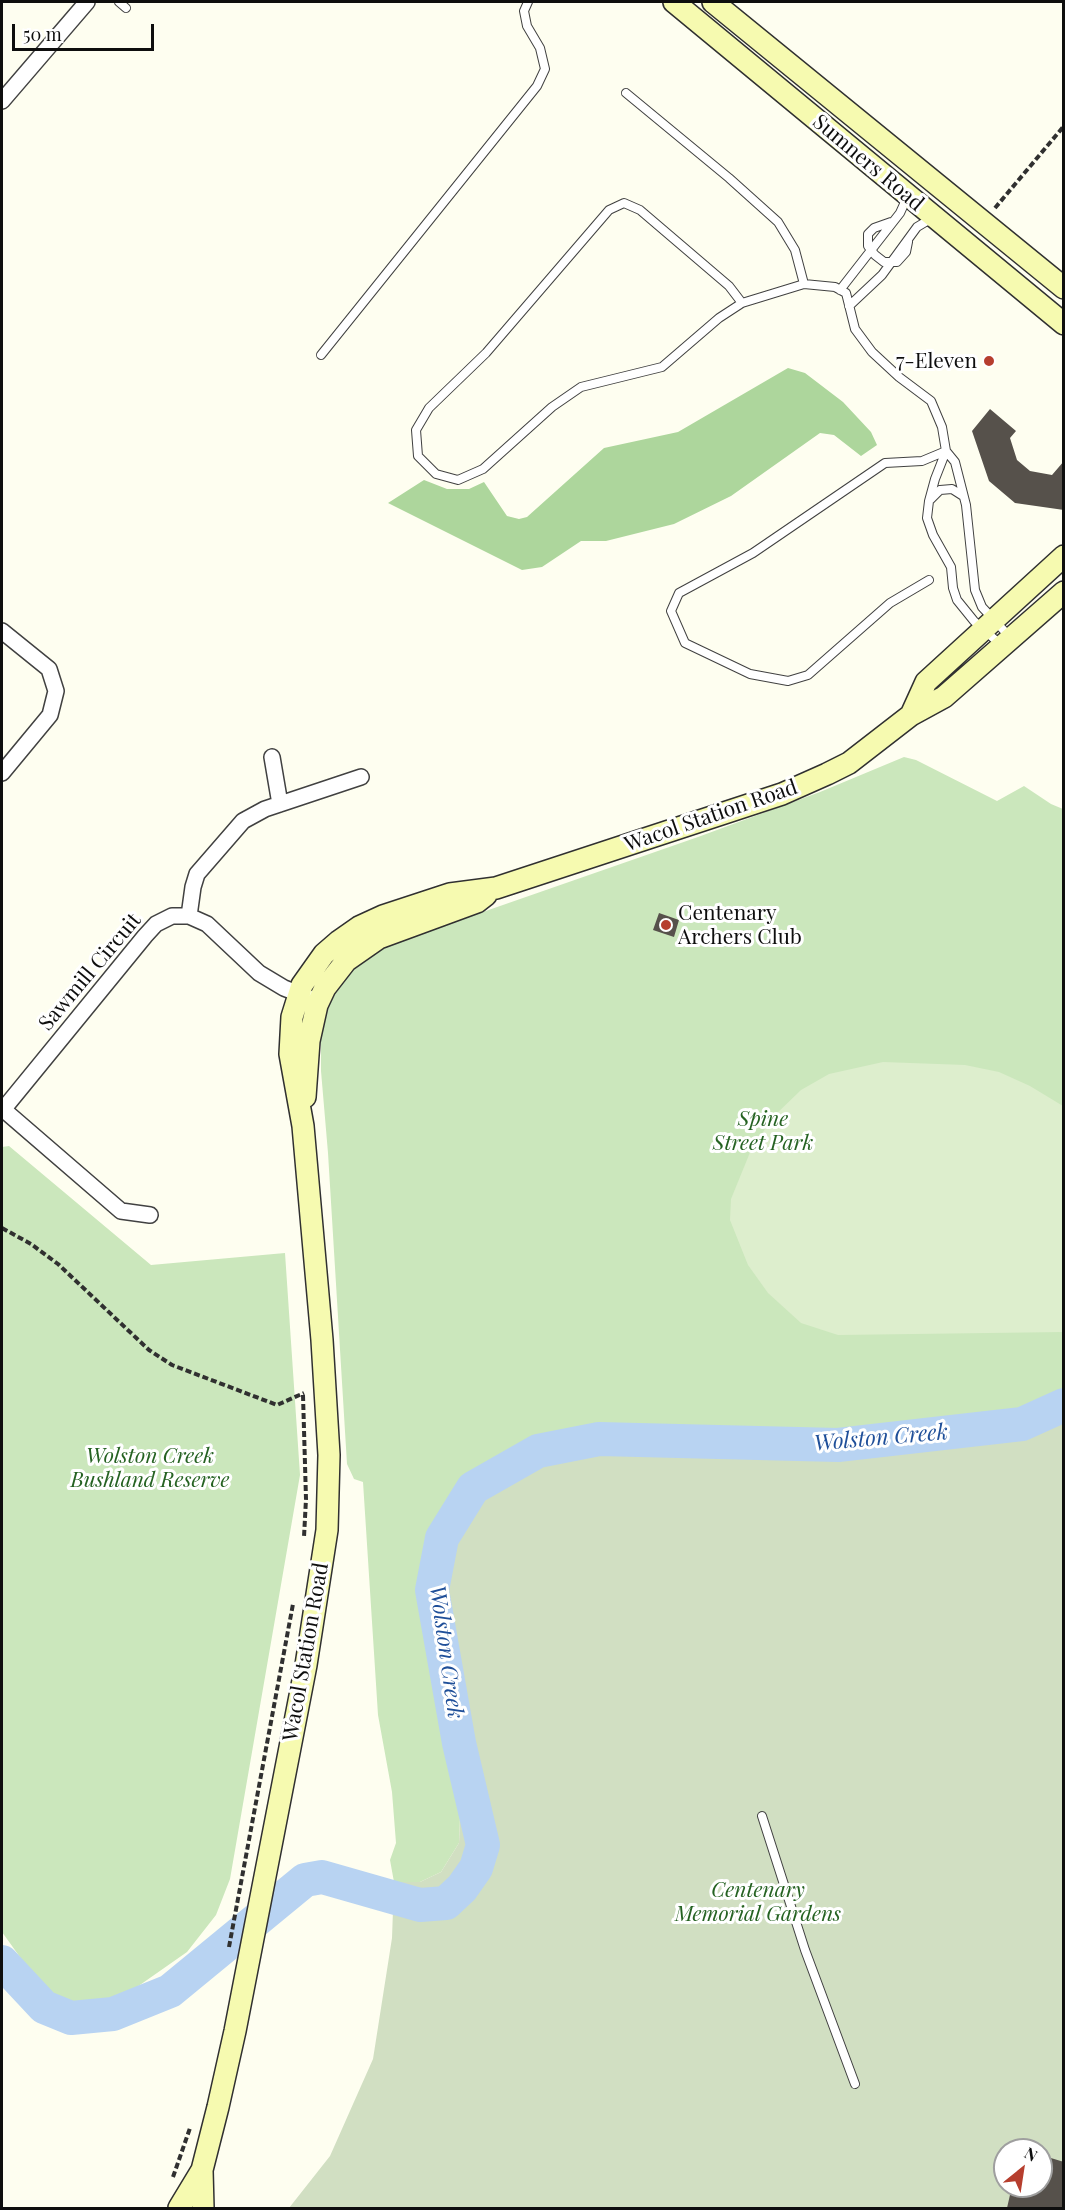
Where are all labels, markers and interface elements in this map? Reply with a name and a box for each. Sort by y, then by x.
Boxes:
scale bar [15,12,158,50]
text: 50 m [23,22,62,46]
street label: Sumners Road [807,109,929,217]
place label: 7-Eleven [896,348,977,374]
marker: 7-Eleven [982,354,996,368]
street label: Wacol Station Road [621,775,801,857]
place label: Centenary Archers Club [678,900,802,950]
street label: Sawmill Circuit [34,908,146,1036]
marker: Centenary Archers Club [659,918,673,932]
park label: Spine Street Park [713,1106,813,1156]
water label: Wolston Creek [813,1419,949,1457]
park label: Wolston Creek Bushland Reserve [70,1443,230,1493]
street label: Wacol Station Road [278,1561,334,1743]
water label: Wolston Creek [424,1584,468,1720]
park label: Centenary Memorial Gardens [675,1877,841,1927]
north arrow [993,2138,1053,2198]
text: N [1021,2142,1042,2166]

